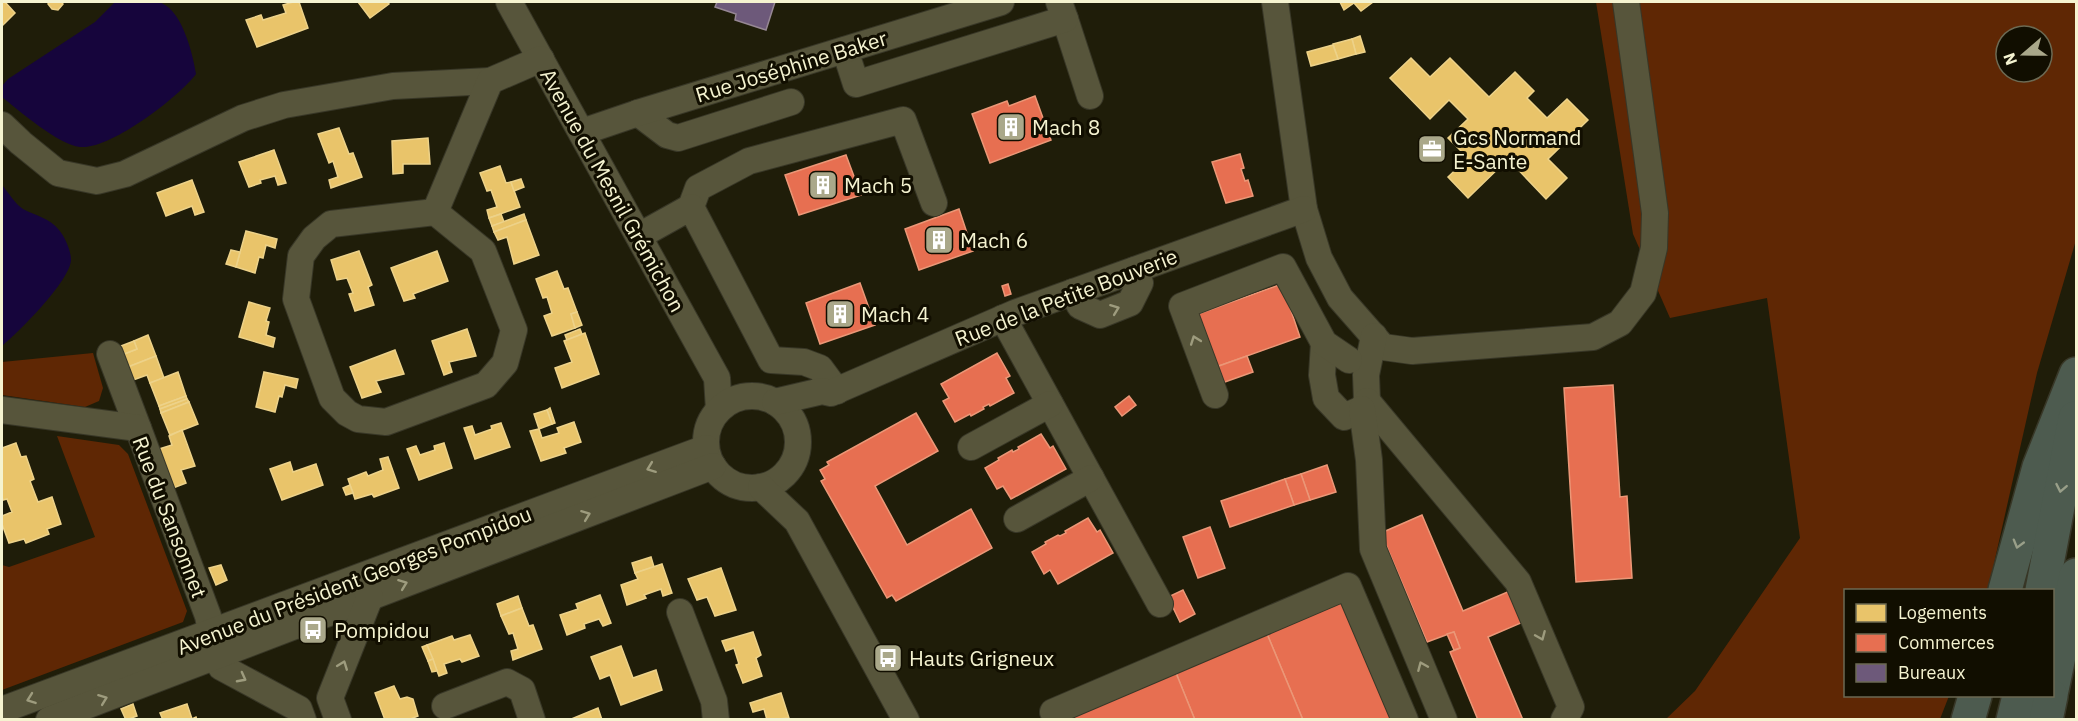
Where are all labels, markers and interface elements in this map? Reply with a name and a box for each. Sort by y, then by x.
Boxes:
street label: Rue Joséphine Baker [692,23,890,108]
north arrow [1994,24,2054,84]
text: N [1999,50,2021,68]
street label: Avenue du Mesnil Grémichon [534,63,692,317]
building icon: Mach 8 [995,111,1027,143]
place label: Mach 8 [1032,113,1100,141]
place label: Gcs Normand E-Sante [1453,123,1581,175]
office icon: Gcs Normand E-Sante [1416,133,1448,165]
building icon: Mach 5 [807,169,839,201]
place label: Mach 5 [844,171,912,199]
building icon: Mach 6 [923,224,955,256]
place label: Mach 6 [960,226,1028,254]
street label: Rue de la Petite Bouverie [951,242,1181,352]
building icon: Mach 4 [824,298,856,330]
place label: Mach 4 [861,300,929,328]
one-way arrow [1108,304,1119,316]
one-way arrow [1189,335,1202,346]
street label: Rue du Sansonnet [126,432,214,602]
one-way arrow [646,461,657,474]
one-way arrow [2055,483,2068,493]
street label: Avenue du Président Georges Pompidou [173,501,535,659]
one-way arrow [580,509,590,522]
one-way arrow [2013,538,2025,549]
one-way arrow [397,579,408,591]
legend [1844,589,2054,697]
text: Logements [1898,601,1987,624]
bus stop icon: Pompidou [297,614,329,646]
place label: Pompidou [334,617,430,643]
one-way arrow [1533,630,1545,641]
text: Commerces [1898,631,1995,654]
bus stop icon: Hauts Grigneux [872,642,904,674]
place label: Hauts Grigneux [909,644,1055,672]
one-way arrow [335,660,348,671]
one-way arrow [1417,661,1429,672]
text: Bureaux [1898,661,1965,684]
one-way arrow [236,671,246,682]
one-way arrow [26,692,37,705]
one-way arrow [98,693,108,706]

